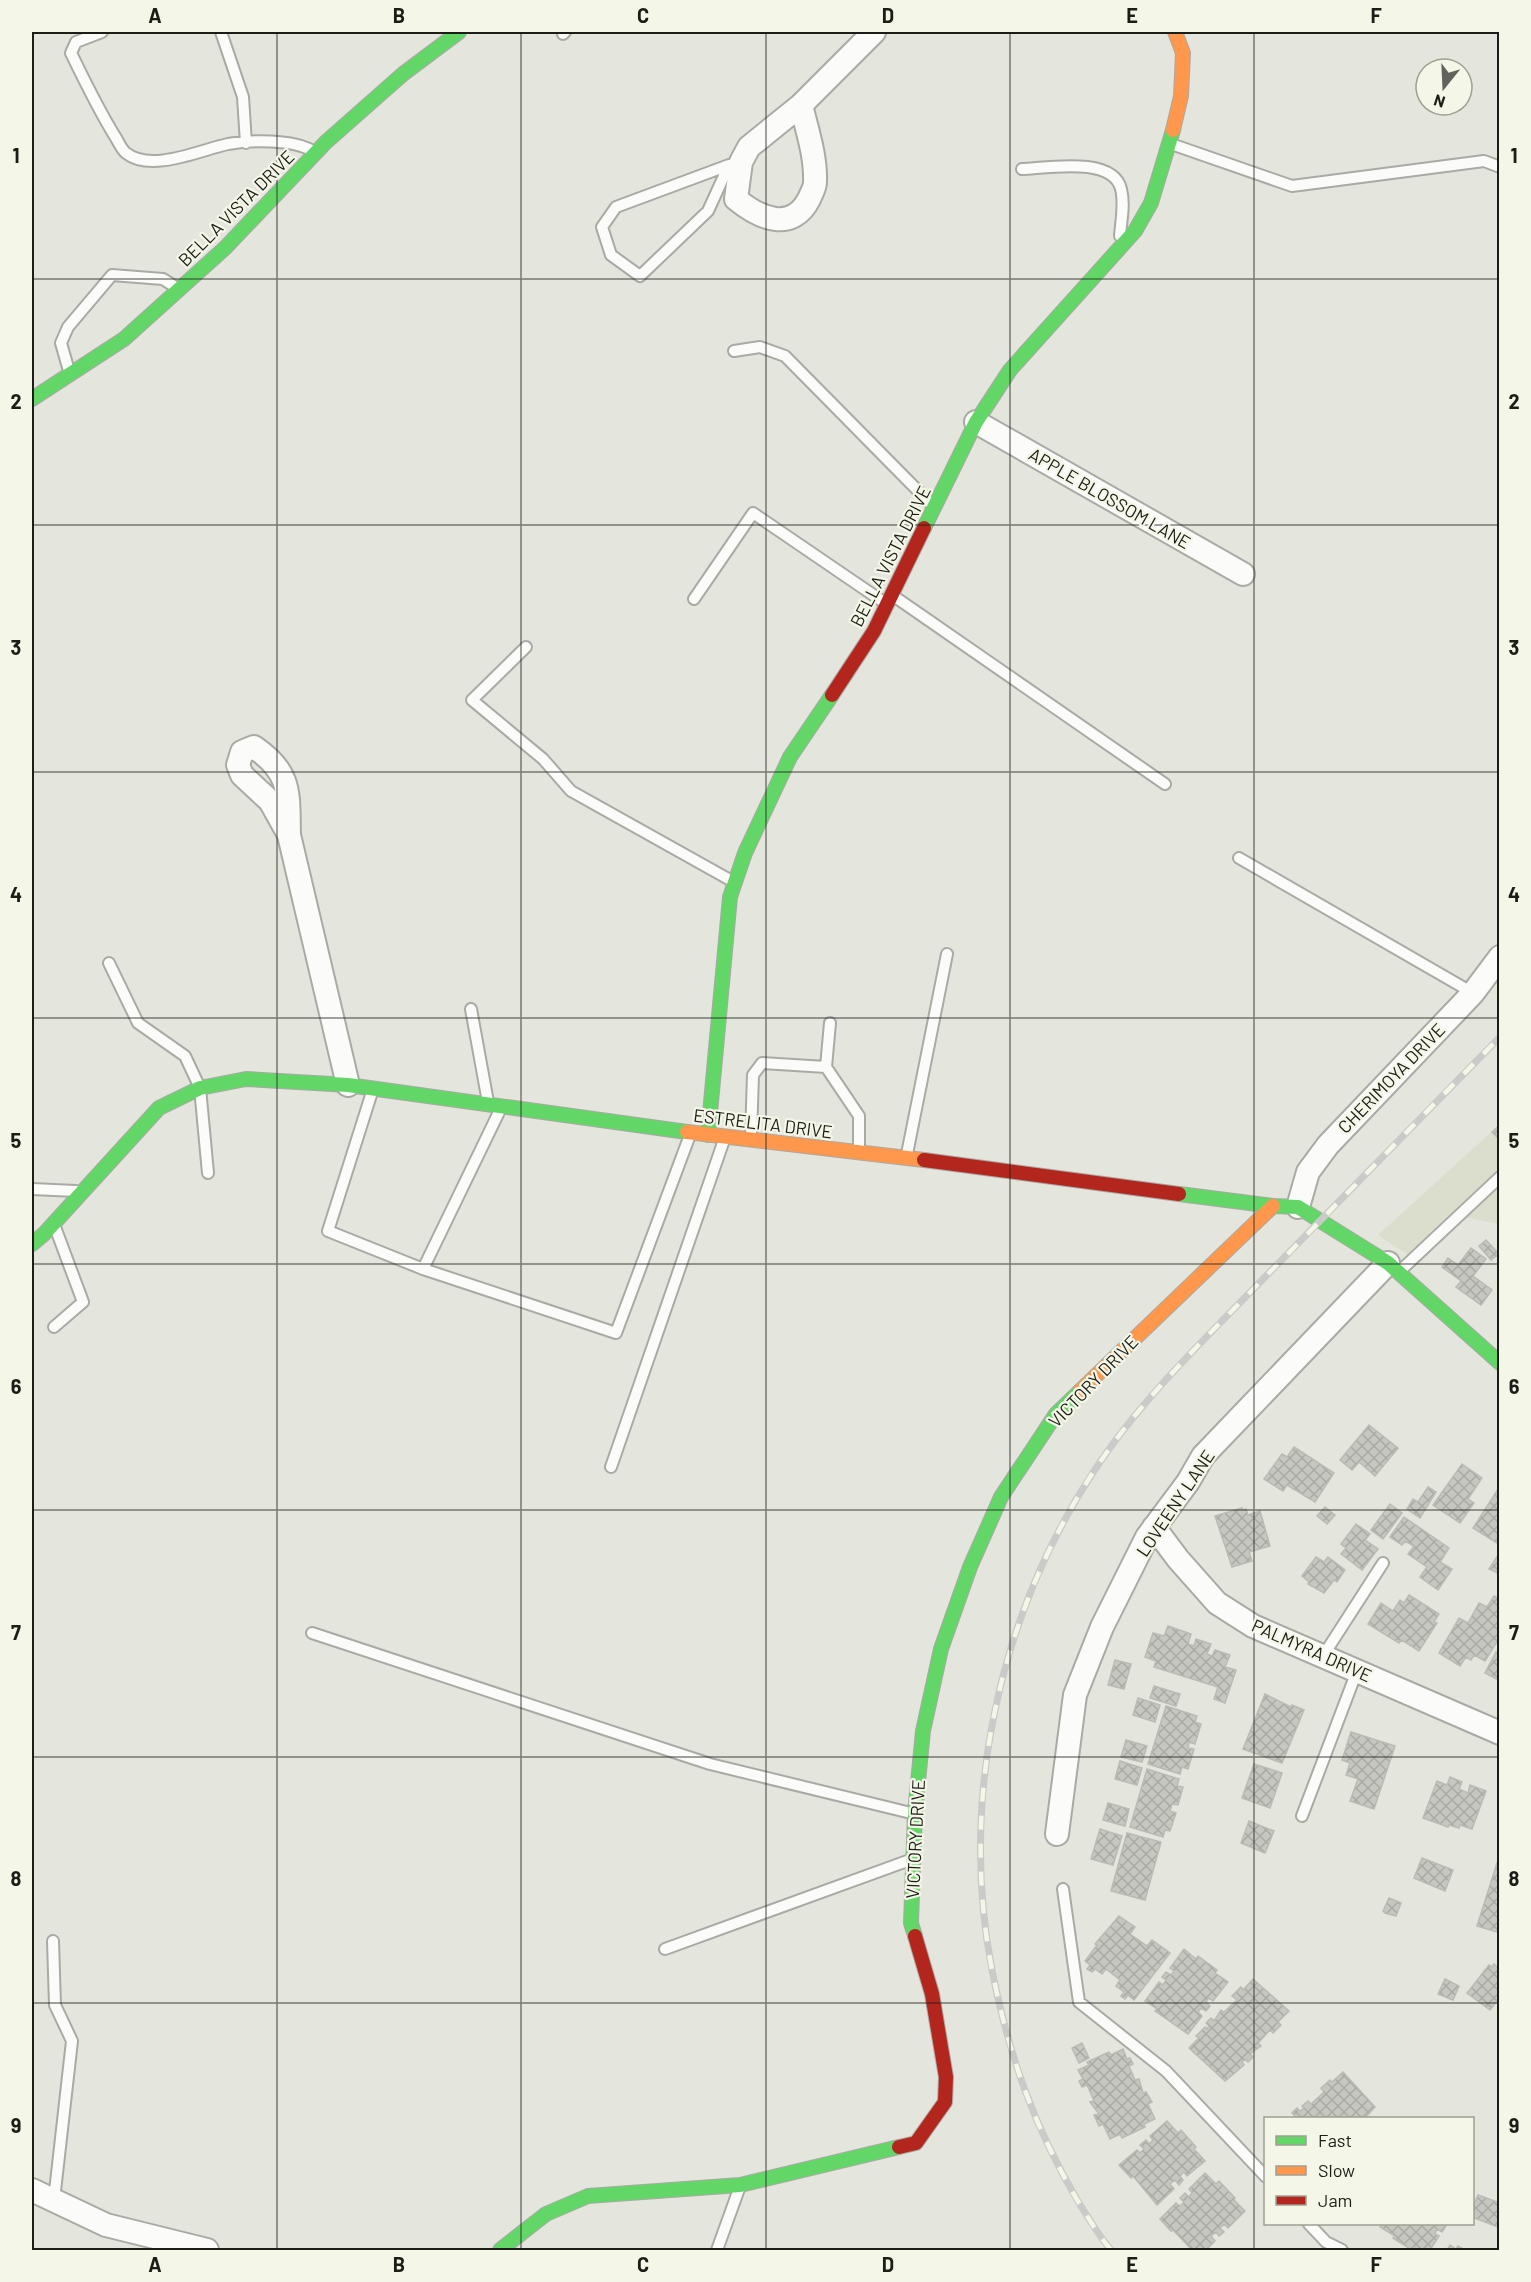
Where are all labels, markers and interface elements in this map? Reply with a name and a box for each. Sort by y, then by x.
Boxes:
text: A [148,3,162,27]
text: B [393,3,405,27]
text: C [637,3,649,27]
text: D [882,3,894,27]
text: E [1126,3,1138,27]
text: F [1370,3,1382,27]
north arrow [1414,57,1474,117]
text: N [1431,91,1447,112]
text: 1 [12,143,20,167]
text: 1 [1510,143,1518,167]
street label: BELLA VISTA DRIVE [173,145,299,271]
text: 2 [10,389,22,413]
text: 2 [1508,389,1520,413]
street label: APPLE BLOSSOM LANE [1025,443,1195,553]
street label: BELLA VISTA DRIVE [845,482,935,630]
text: 3 [11,635,21,659]
text: 3 [1509,635,1519,659]
text: 4 [10,882,22,906]
text: 4 [1508,882,1520,906]
street label: CHERIMOYA DRIVE [1333,1018,1449,1138]
street label: ESTRELITA DRIVE [692,1104,834,1142]
text: 5 [11,1128,22,1152]
text: 5 [1509,1128,1520,1152]
street label: VICTORY DRIVE [1044,1330,1142,1432]
text: 6 [11,1374,22,1398]
text: 6 [1509,1374,1520,1398]
street label: LOVEENY LANE [1131,1445,1219,1561]
street label: PALMYRA DRIVE [1249,1614,1375,1686]
text: 7 [11,1620,21,1644]
text: 7 [1509,1620,1519,1644]
street label: VICTORY DRIVE [901,1779,929,1899]
text: 8 [11,1866,22,1890]
text: 8 [1509,1866,1520,1890]
text: 9 [11,2113,21,2137]
text: 9 [1509,2113,1519,2137]
legend [1264,2117,1474,2225]
text: Fast [1318,2129,1352,2151]
text: Slow [1318,2159,1355,2181]
text: Jam [1318,2189,1352,2211]
text: A [148,2252,162,2276]
text: B [393,2252,405,2276]
text: C [637,2252,649,2276]
text: D [882,2252,894,2276]
text: E [1126,2252,1138,2276]
text: F [1370,2252,1382,2276]

